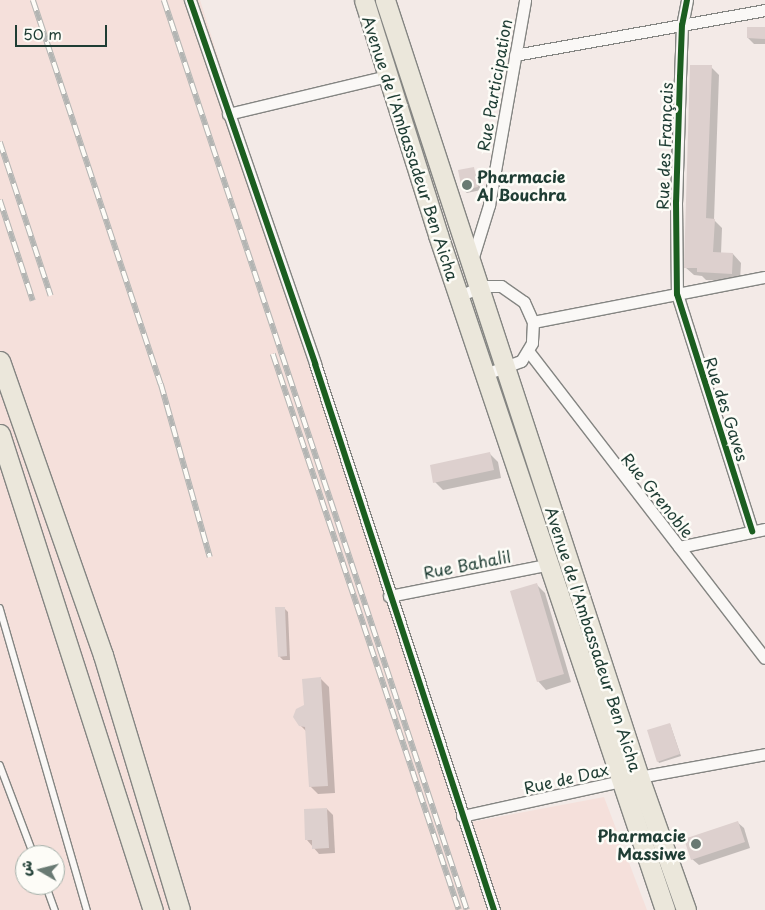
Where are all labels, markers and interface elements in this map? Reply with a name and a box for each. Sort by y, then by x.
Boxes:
street label: Avenue de l'Ambassadeur Ben Aicha [359,13,463,283]
scale bar [18,15,110,47]
street label: Rue Participation [473,16,515,154]
text: 50 m [23,22,62,45]
street label: Rue des Français [652,80,676,212]
place label: Pharmacie Al Bouchra [477,166,568,204]
marker: Pharmacie Al Bouchra [461,179,473,191]
street label: Rue des Gaves [701,353,753,465]
street label: Rue Grenoble [617,448,699,542]
street label: Avenue de l'Ambassadeur Ben Aicha [542,504,646,774]
street label: Rue Bahalil [421,546,513,582]
street label: Rue de Dax [520,759,612,797]
place label: Pharmacie Massiwe [597,825,686,863]
marker: Pharmacie Massiwe [690,838,702,850]
north arrow [15,845,65,895]
text: ش [14,859,37,877]

